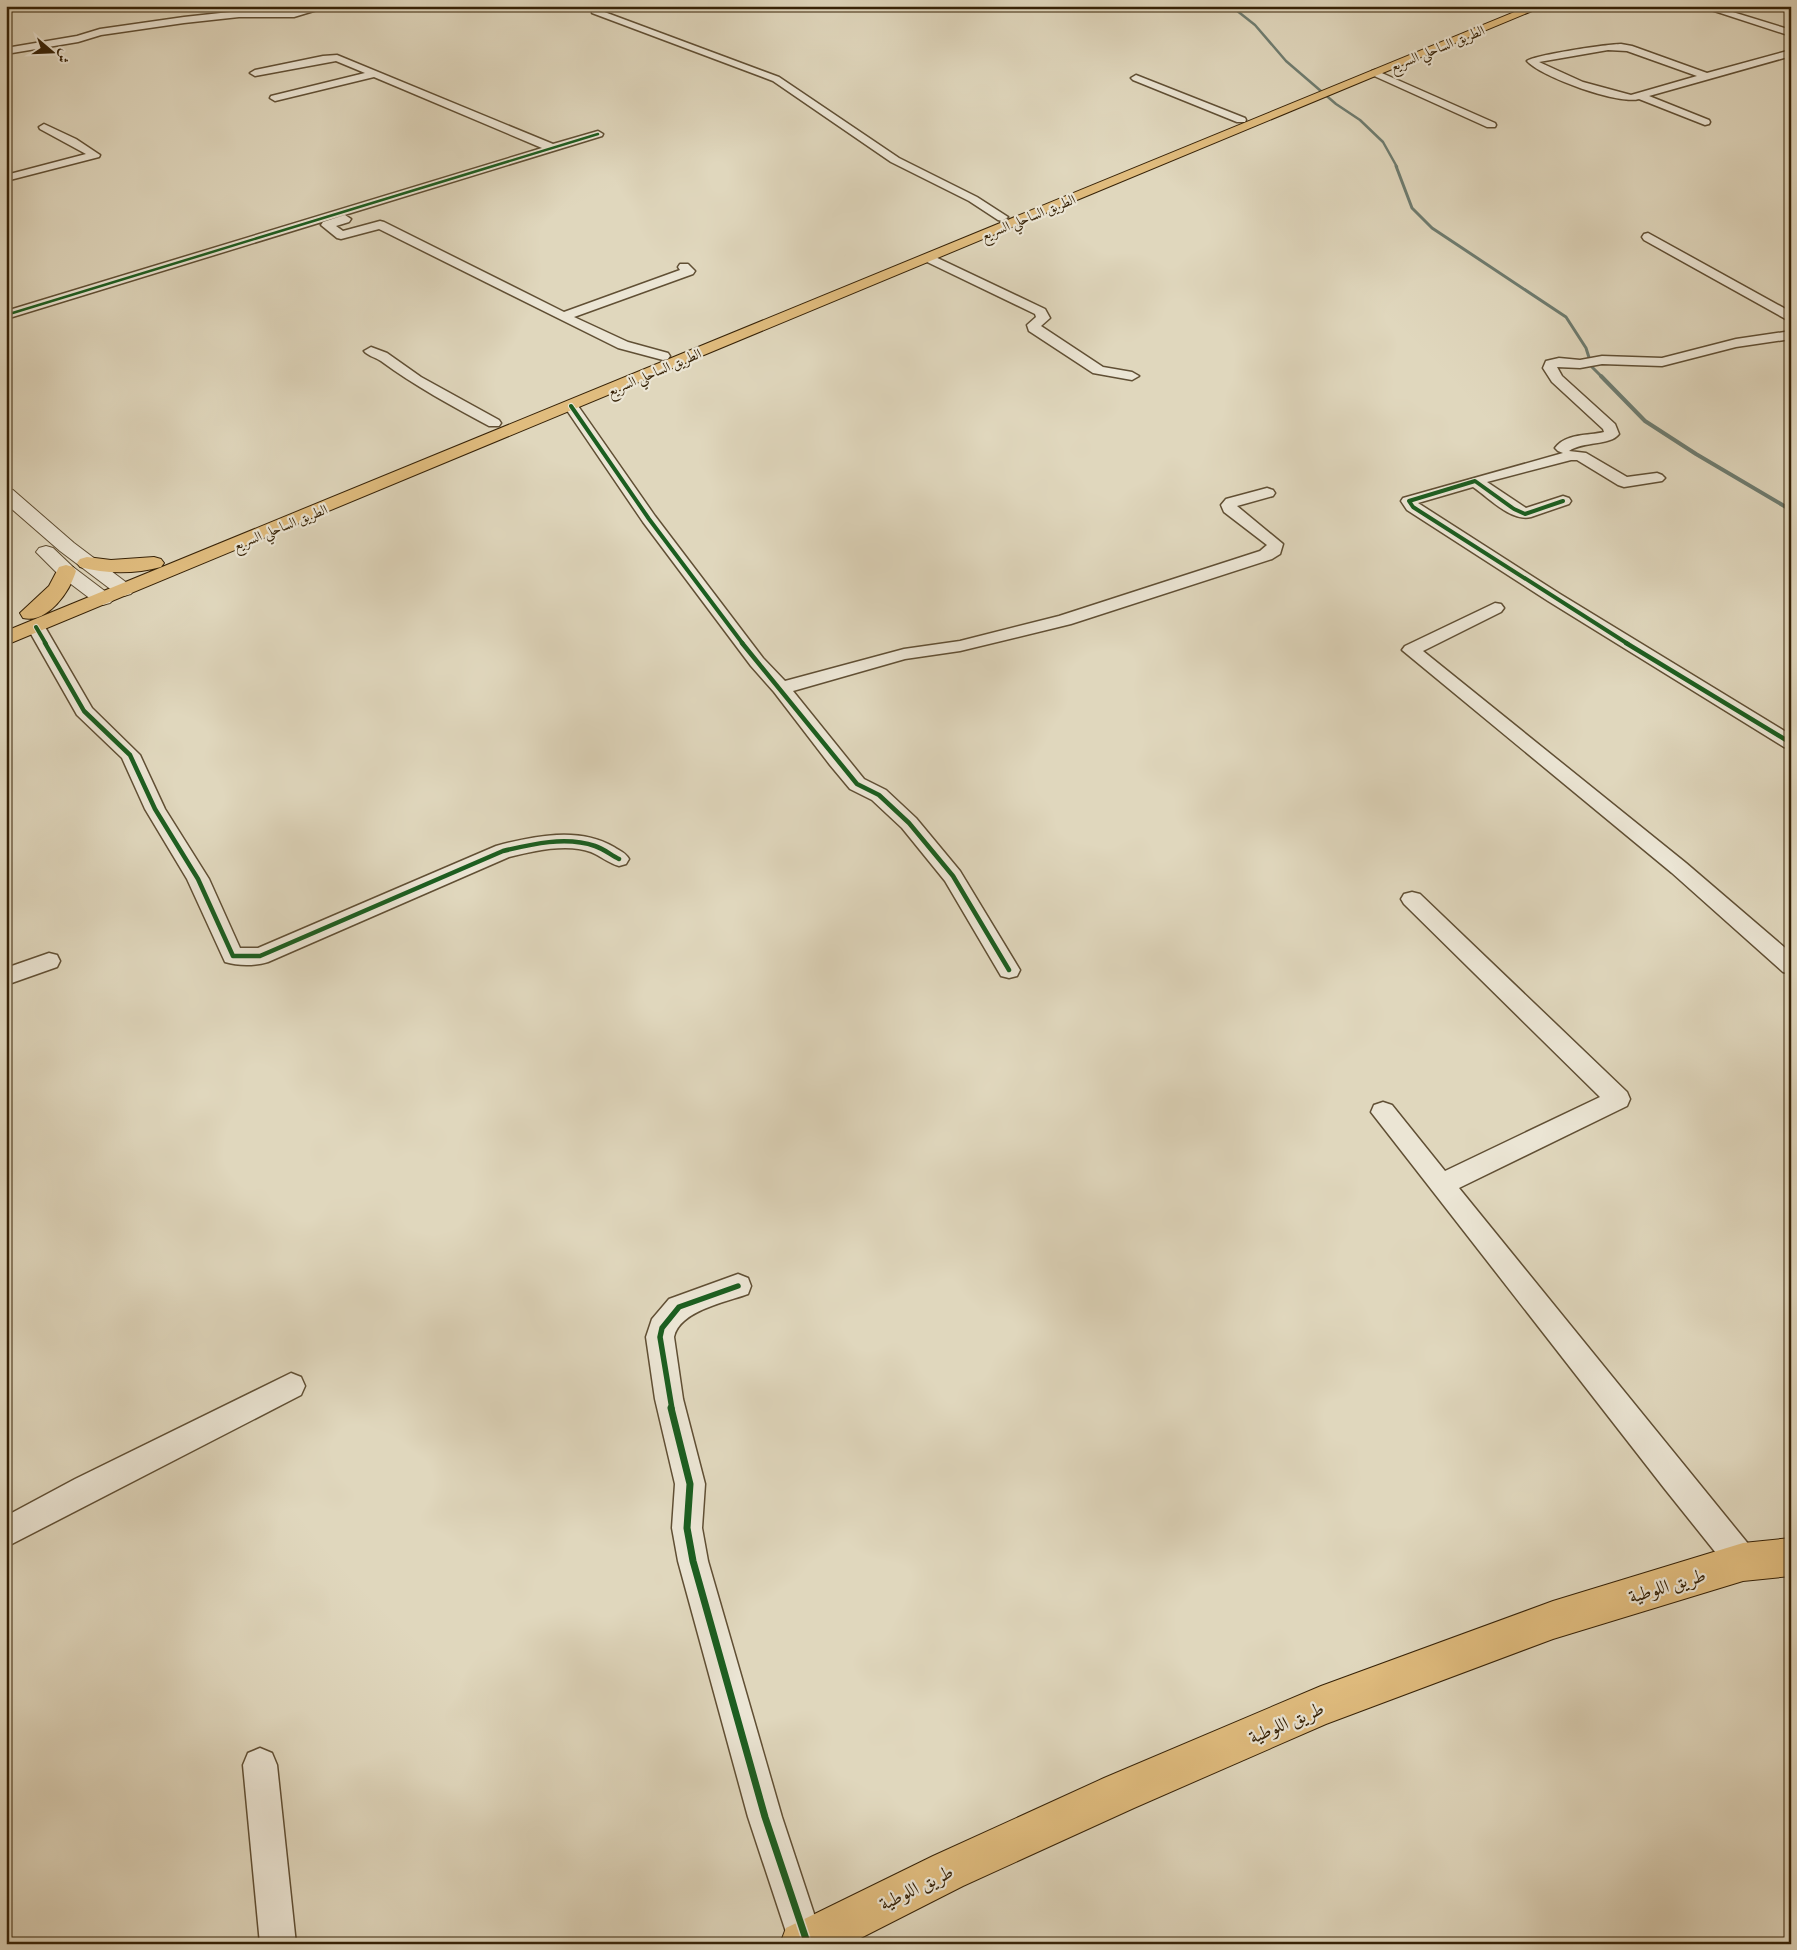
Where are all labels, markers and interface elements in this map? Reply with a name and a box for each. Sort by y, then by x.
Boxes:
street label: الطريق الساحلي السريع [1387,21,1489,80]
north arrow [28,28,78,78]
text: ش [53,47,75,66]
street label: الطريق الساحلي السريع [978,190,1080,249]
street label: الطريق الساحلي السريع [604,344,706,405]
street label: الطريق الساحلي السريع [230,500,332,559]
street label: طريق اللوطية [1625,1562,1709,1609]
street label: طريق اللوطية [1245,1695,1328,1749]
street label: طريق اللوطية [875,1859,957,1916]

